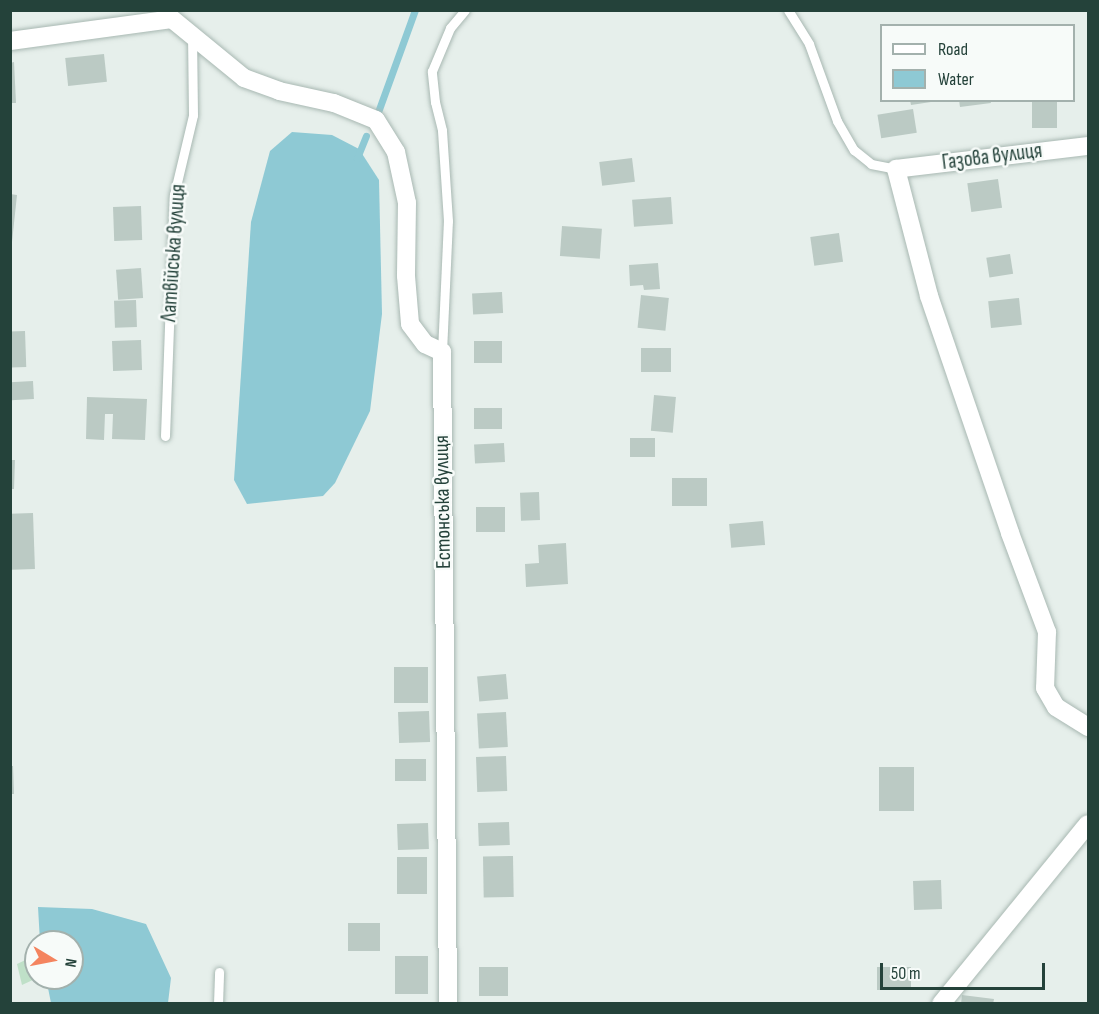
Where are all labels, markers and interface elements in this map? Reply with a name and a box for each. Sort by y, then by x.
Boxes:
legend [880,24,1075,102]
text: Road [938,39,968,60]
text: Water [938,69,974,90]
street label: Газова вулиця [941,138,1043,176]
street label: Латвiйська вулиця [157,183,191,323]
street label: Естонська вулиця [429,435,457,569]
north arrow [24,930,84,990]
scale bar [883,951,1048,989]
text: N [60,957,80,969]
text: 50 m [891,963,921,984]

